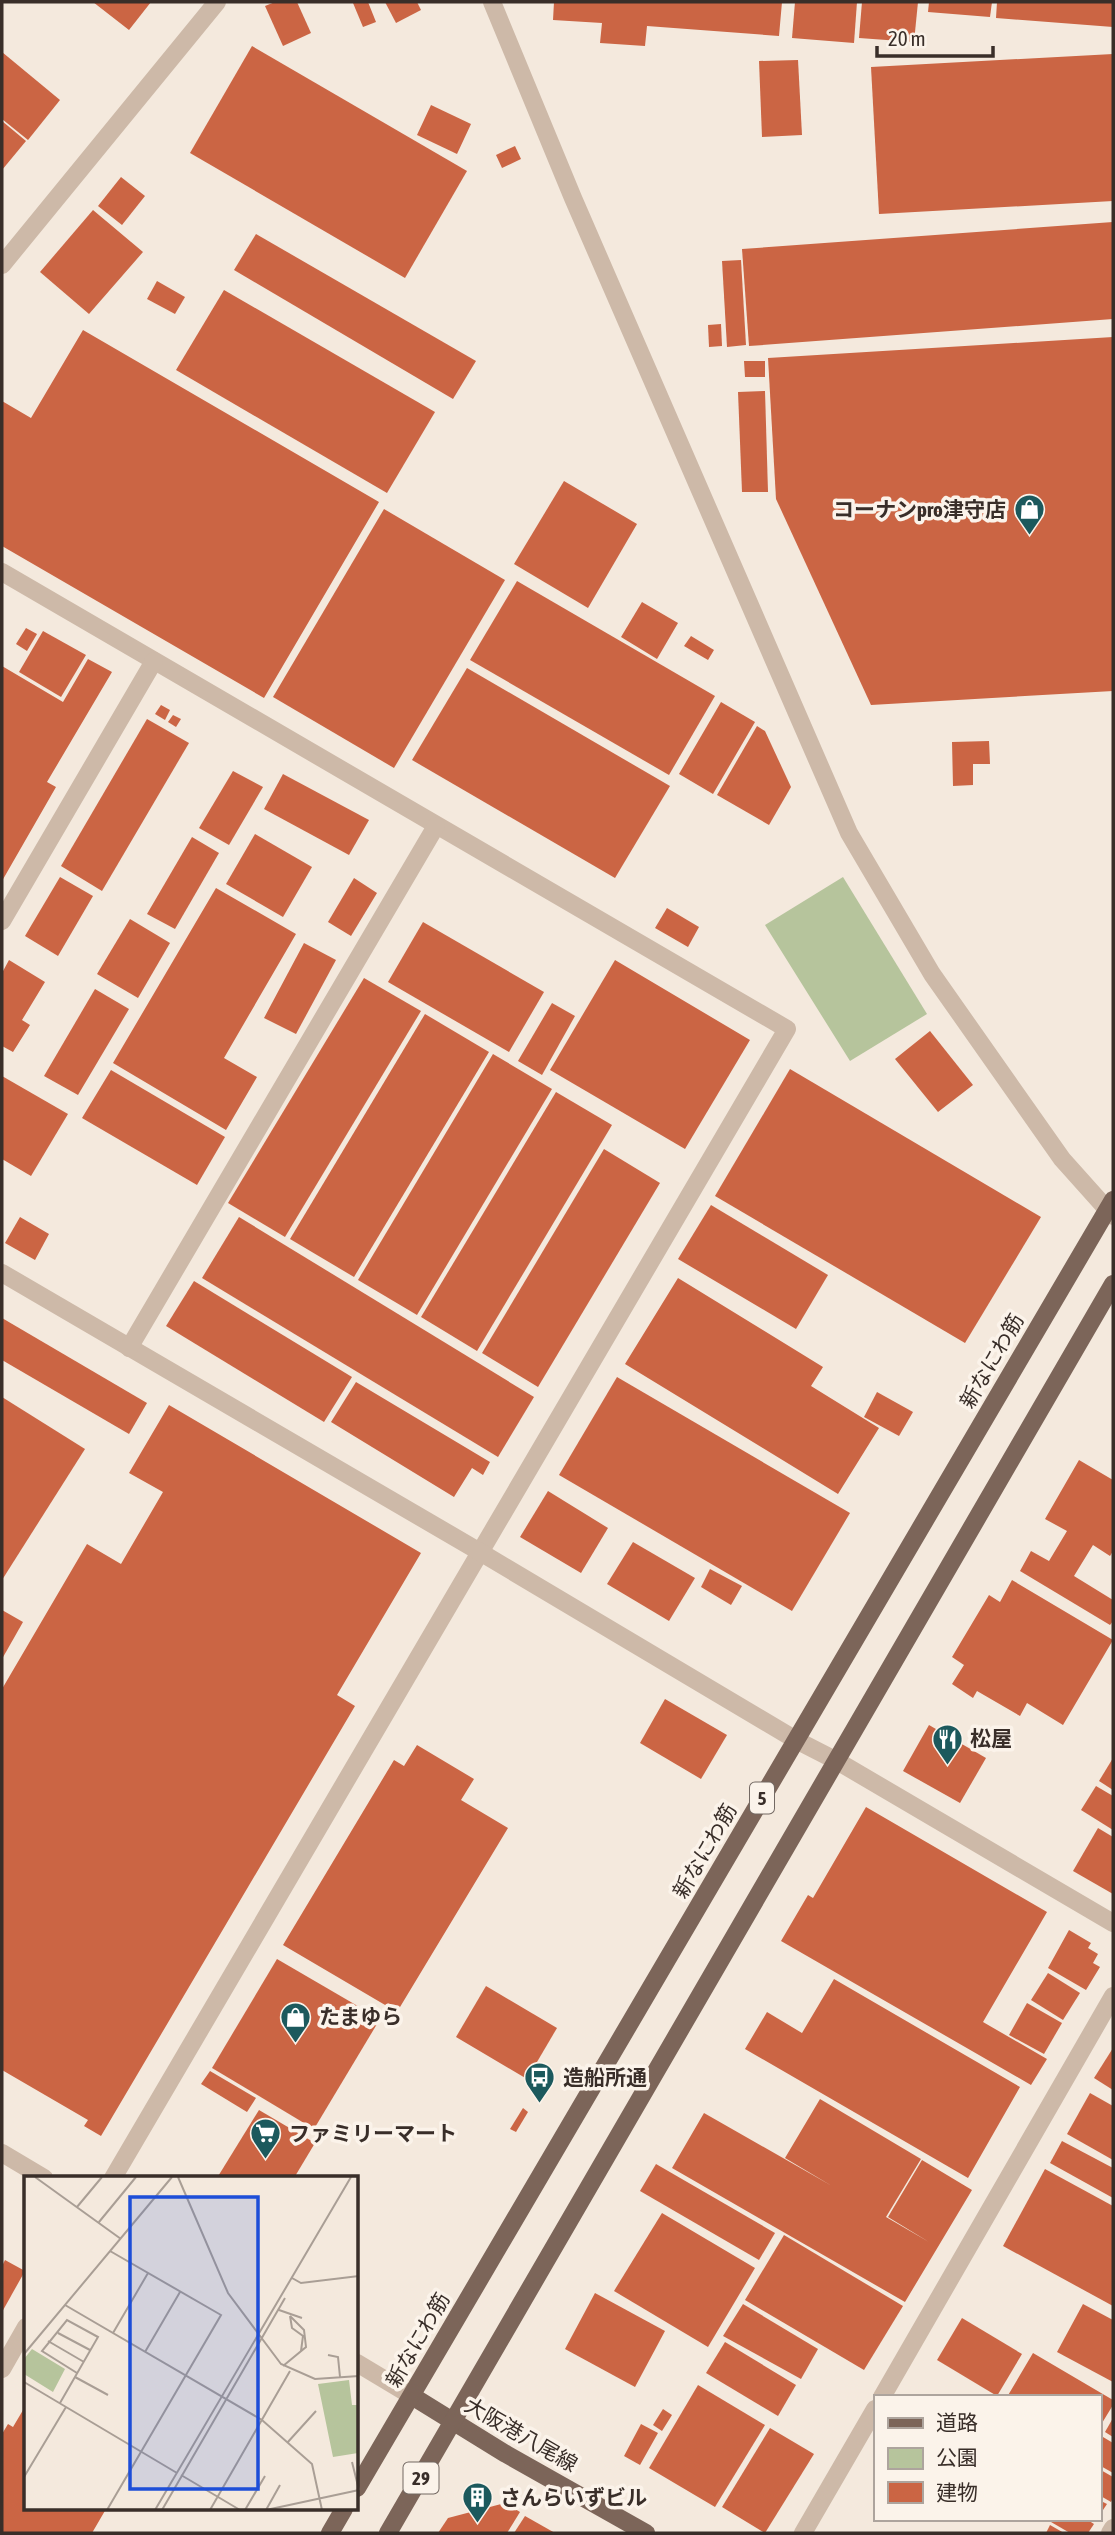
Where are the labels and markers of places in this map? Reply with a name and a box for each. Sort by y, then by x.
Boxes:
shop icon: コーナンpro津守店 [1012,493,1046,537]
place label: コーナンpro津守店 [833,497,1006,521]
restaurant icon: 松屋 [930,1722,964,1766]
place label: 松屋 [970,1726,1012,1750]
shop icon: たまゆら [279,2000,313,2044]
place label: たまゆら [319,2004,402,2028]
bus stop icon: 造船所通 [523,2061,557,2105]
place label: 造船所通 [563,2065,647,2089]
supermarket icon: ファミリーマート [249,2117,283,2161]
place label: ファミリーマート [289,2121,457,2145]
building icon: さんらいずビル [460,2481,494,2525]
place label: さんらいずビル [500,2485,647,2509]

